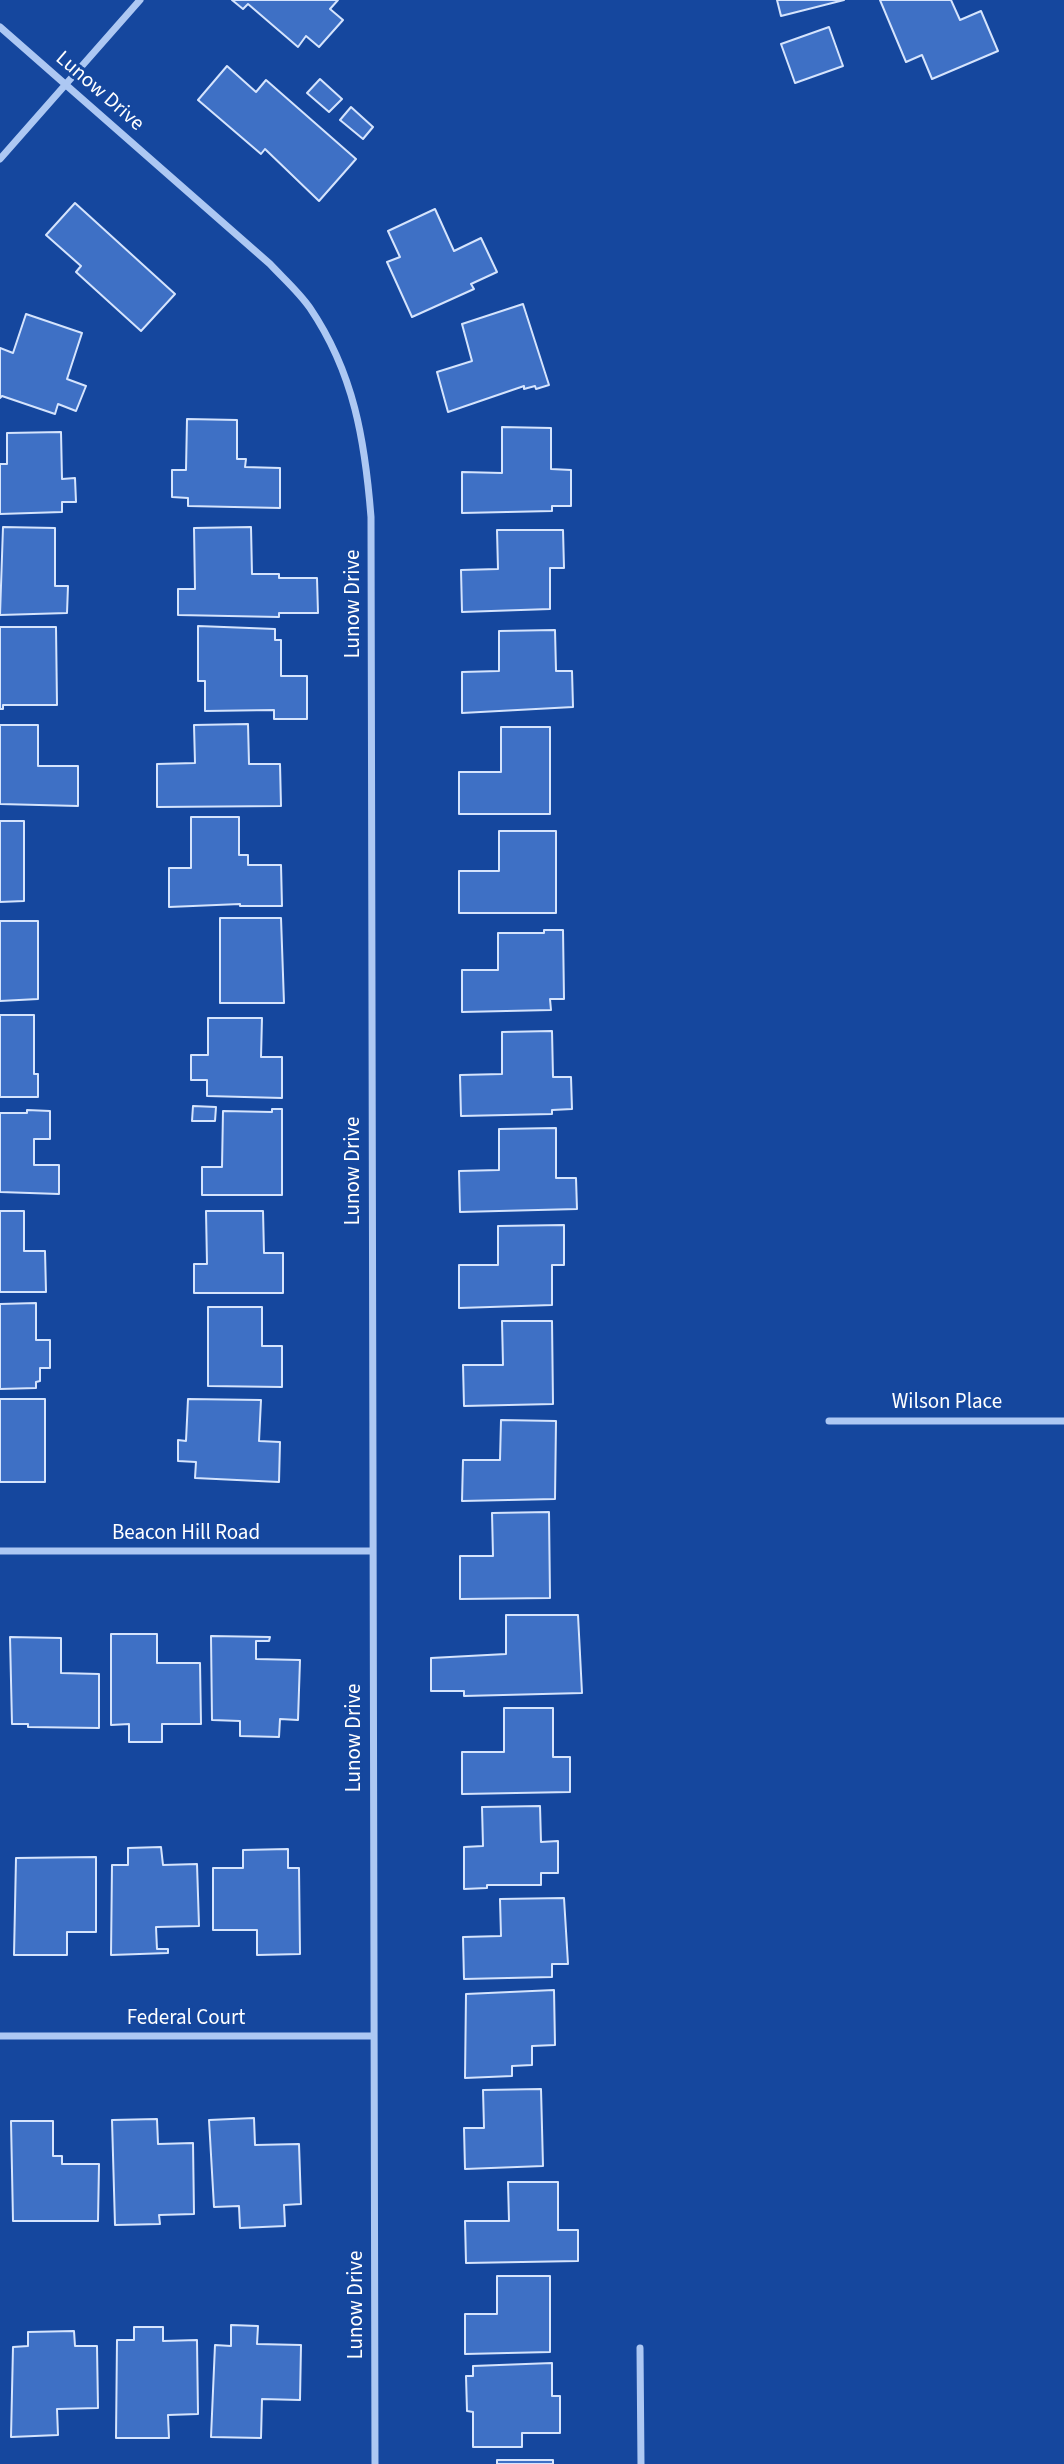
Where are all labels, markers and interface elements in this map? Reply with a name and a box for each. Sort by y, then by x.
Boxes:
street label: Lunow Drive [50,47,148,137]
street label: Lunow Drive [341,549,367,659]
street label: Lunow Drive [341,1116,367,1226]
street label: Wilson Place [892,1390,1002,1416]
street label: Beacon Hill Road [112,1521,260,1547]
street label: Lunow Drive [342,1683,368,1793]
street label: Federal Court [127,2006,245,2032]
street label: Lunow Drive [344,2250,370,2360]

